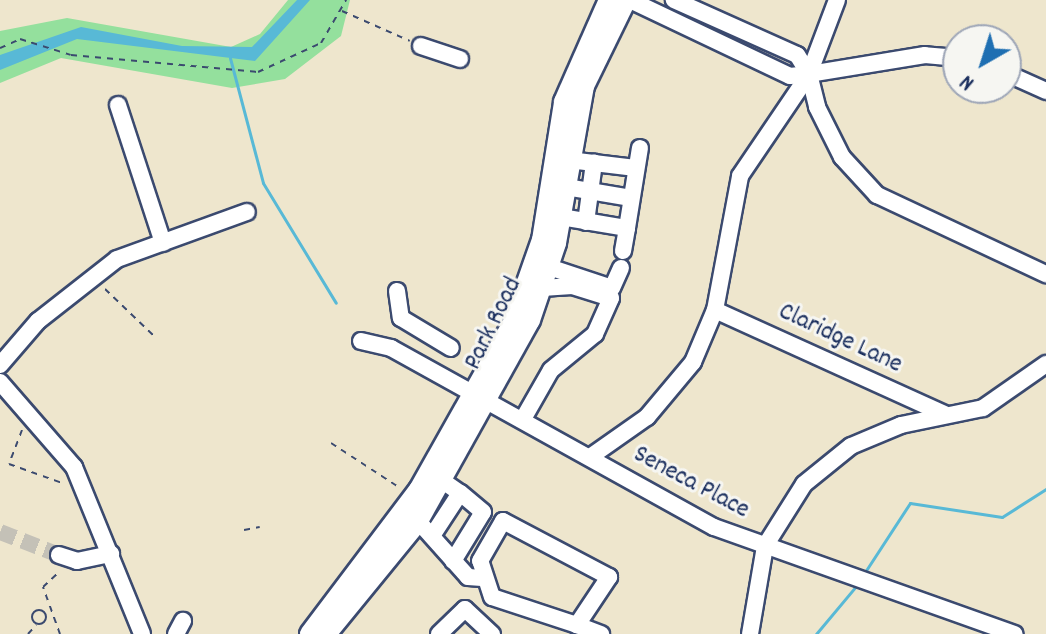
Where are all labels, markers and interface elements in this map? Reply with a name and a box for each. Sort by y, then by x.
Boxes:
north arrow [942,24,1022,104]
text: N [954,66,982,97]
street label: Park Road [458,273,530,375]
street label: Claridge Lane [773,297,907,381]
street label: Seneca Place [628,439,754,527]

